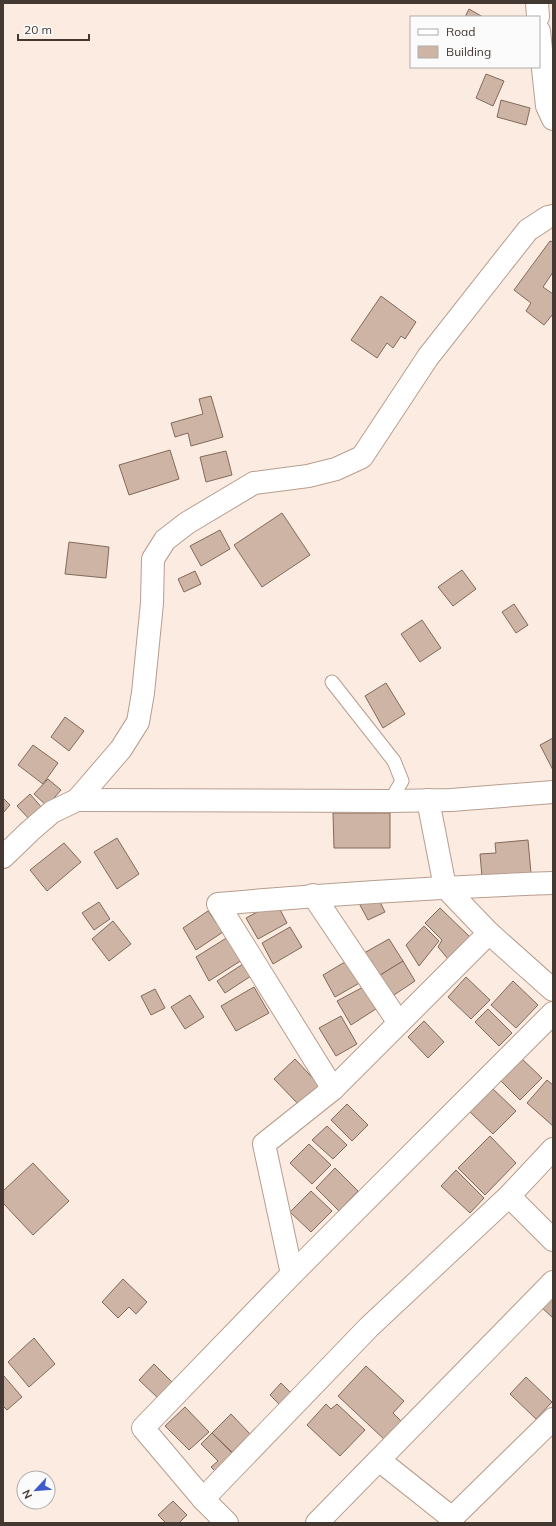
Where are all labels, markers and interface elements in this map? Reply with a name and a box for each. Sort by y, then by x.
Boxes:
scale bar [18,16,89,42]
legend [410,16,540,68]
text: 20 m [24,22,52,37]
text: Road [446,24,475,39]
text: Building [446,44,491,59]
north arrow [16,1470,56,1510]
text: N [19,1488,35,1501]

